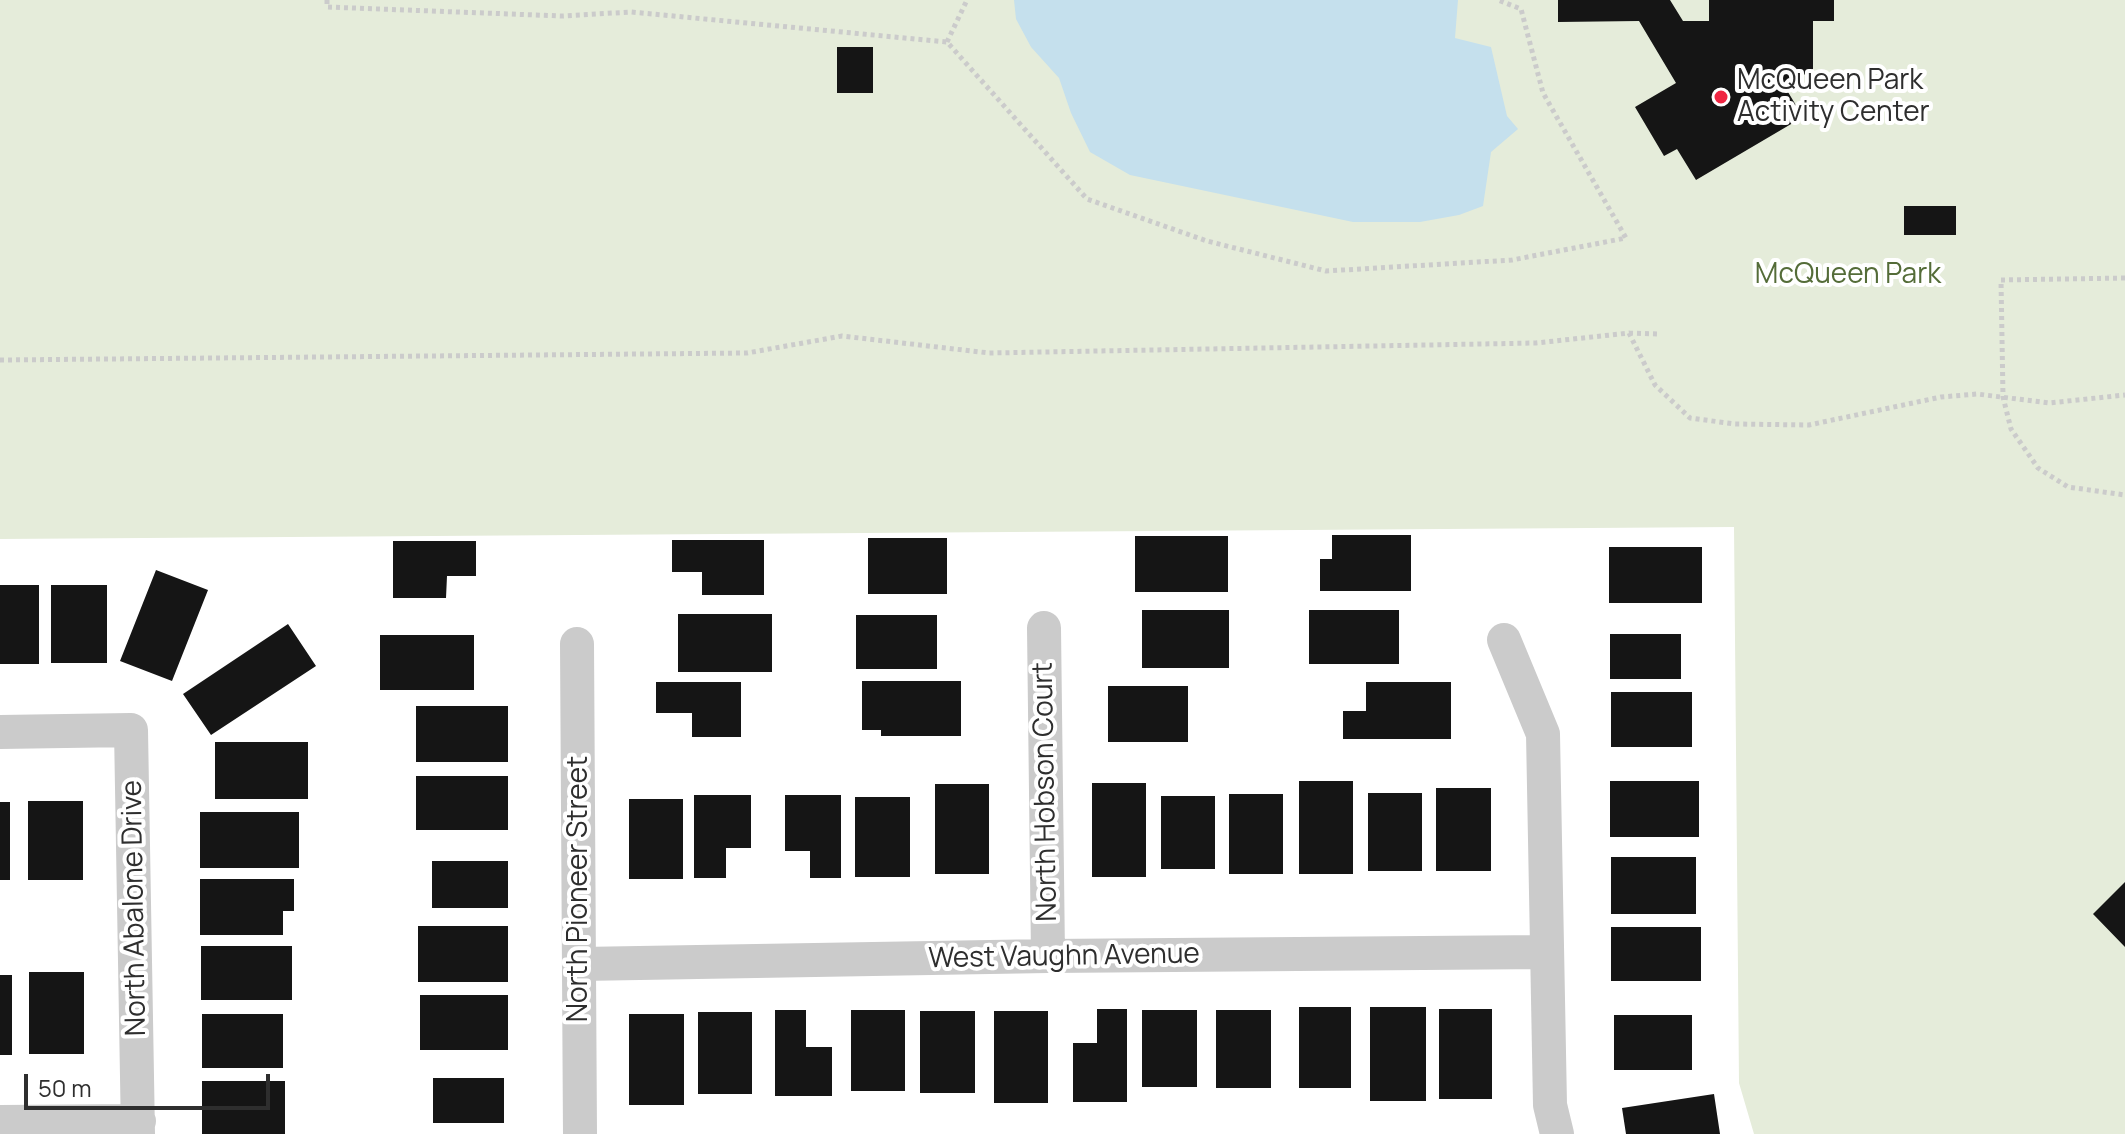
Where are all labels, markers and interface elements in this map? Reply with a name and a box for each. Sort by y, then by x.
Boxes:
place label: McQueen Park Activity Center [1737,64,1930,130]
marker: McQueen Park Activity Center [1712,88,1730,106]
park label: McQueen Park [1755,258,1941,292]
street label: North Hobson Court [1027,662,1065,922]
street label: North Pioneer Street [562,756,596,1022]
street label: North Abalone Drive [116,780,154,1036]
street label: West Vaughn Avenue [928,938,1200,976]
scale bar [28,1058,274,1108]
text: 50 m [38,1071,92,1104]

